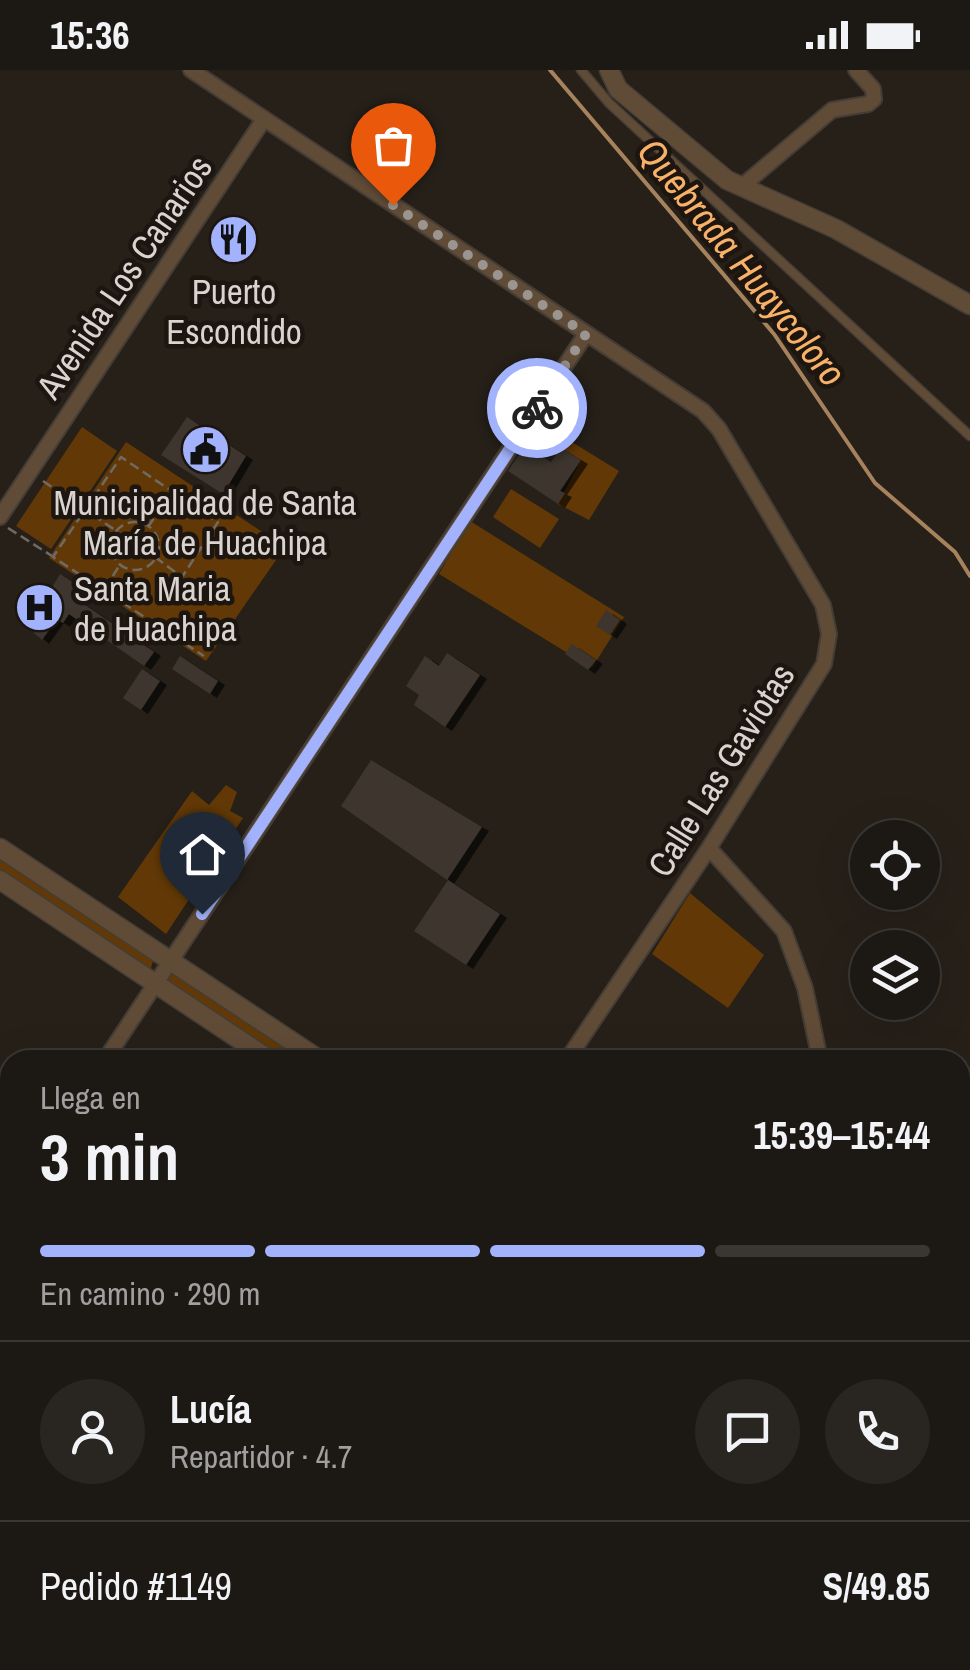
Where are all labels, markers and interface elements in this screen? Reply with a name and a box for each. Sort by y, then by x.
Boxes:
text: 15:36 [50,10,130,61]
pin [351,103,436,206]
icon: bag [366,118,421,173]
water label: Quebrada Huaycoloro [626,127,858,397]
street label: Avenida Los Canarios [25,146,223,408]
restaurant icon: Puerto Escondido [208,213,260,265]
place label: Puerto Escondido [166,268,302,355]
courier [487,358,587,458]
icon: bike [510,381,565,436]
public building icon: Municipalidad de Santa María de Huachipa [179,424,231,476]
place label: Municipalidad de Santa María de Huachipa [53,479,357,566]
place label: Santa Maria de Huachipa [74,565,237,652]
hospital icon: Santa Maria de Huachipa [13,582,65,634]
street label: Calle Las Gaviotas [637,655,805,885]
pin [160,812,245,915]
map controls [850,820,940,1020]
button: locate [850,820,940,910]
icon: home [175,827,230,882]
button: layers [850,930,940,1020]
text: Llega en [40,1076,141,1119]
text: 15:39–15:44 [753,1110,930,1161]
text: 3 min [40,1113,179,1200]
text: En camino · 290 m [40,1272,260,1315]
button: person [40,1379,145,1484]
button: chat [695,1379,800,1484]
button: phone [825,1379,930,1484]
text: Lucía [170,1384,251,1435]
text: Repartidor · 4.7 [170,1435,352,1478]
text: Pedido #1149 [40,1561,232,1612]
text: S/49.85 [823,1561,930,1612]

